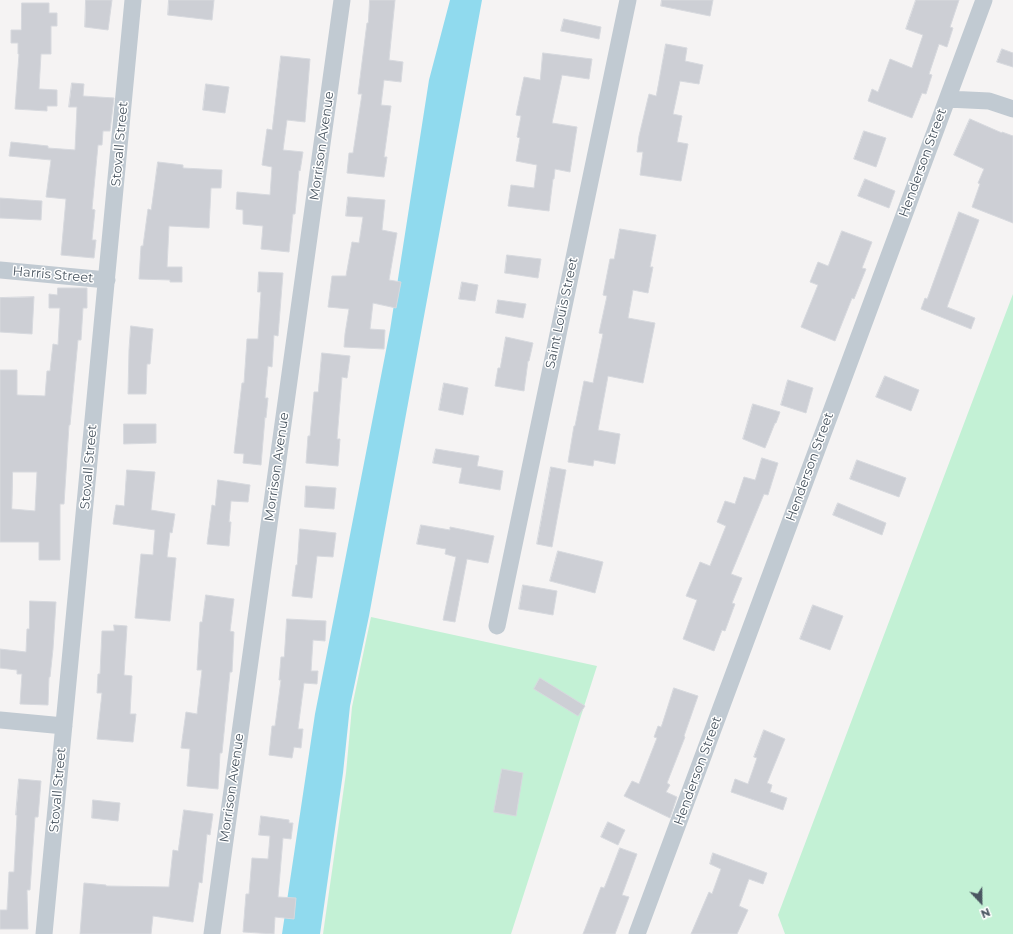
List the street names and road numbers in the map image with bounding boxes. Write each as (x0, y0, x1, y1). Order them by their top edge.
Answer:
street label: Morrison Avenue (307, 90, 337, 202)
street label: Stovall Street (109, 101, 131, 187)
street label: Henderson Street (896, 106, 950, 220)
street label: Saint Louis Street (543, 256, 581, 370)
street label: Harris Street (12, 264, 94, 286)
street label: Henderson Street (783, 410, 837, 524)
street label: Morrison Avenue (262, 411, 292, 523)
street label: Stovall Street (78, 424, 100, 510)
street label: Henderson Street (671, 714, 725, 828)
street label: Morrison Avenue (217, 732, 247, 844)
street label: Stovall Street (47, 747, 69, 833)

